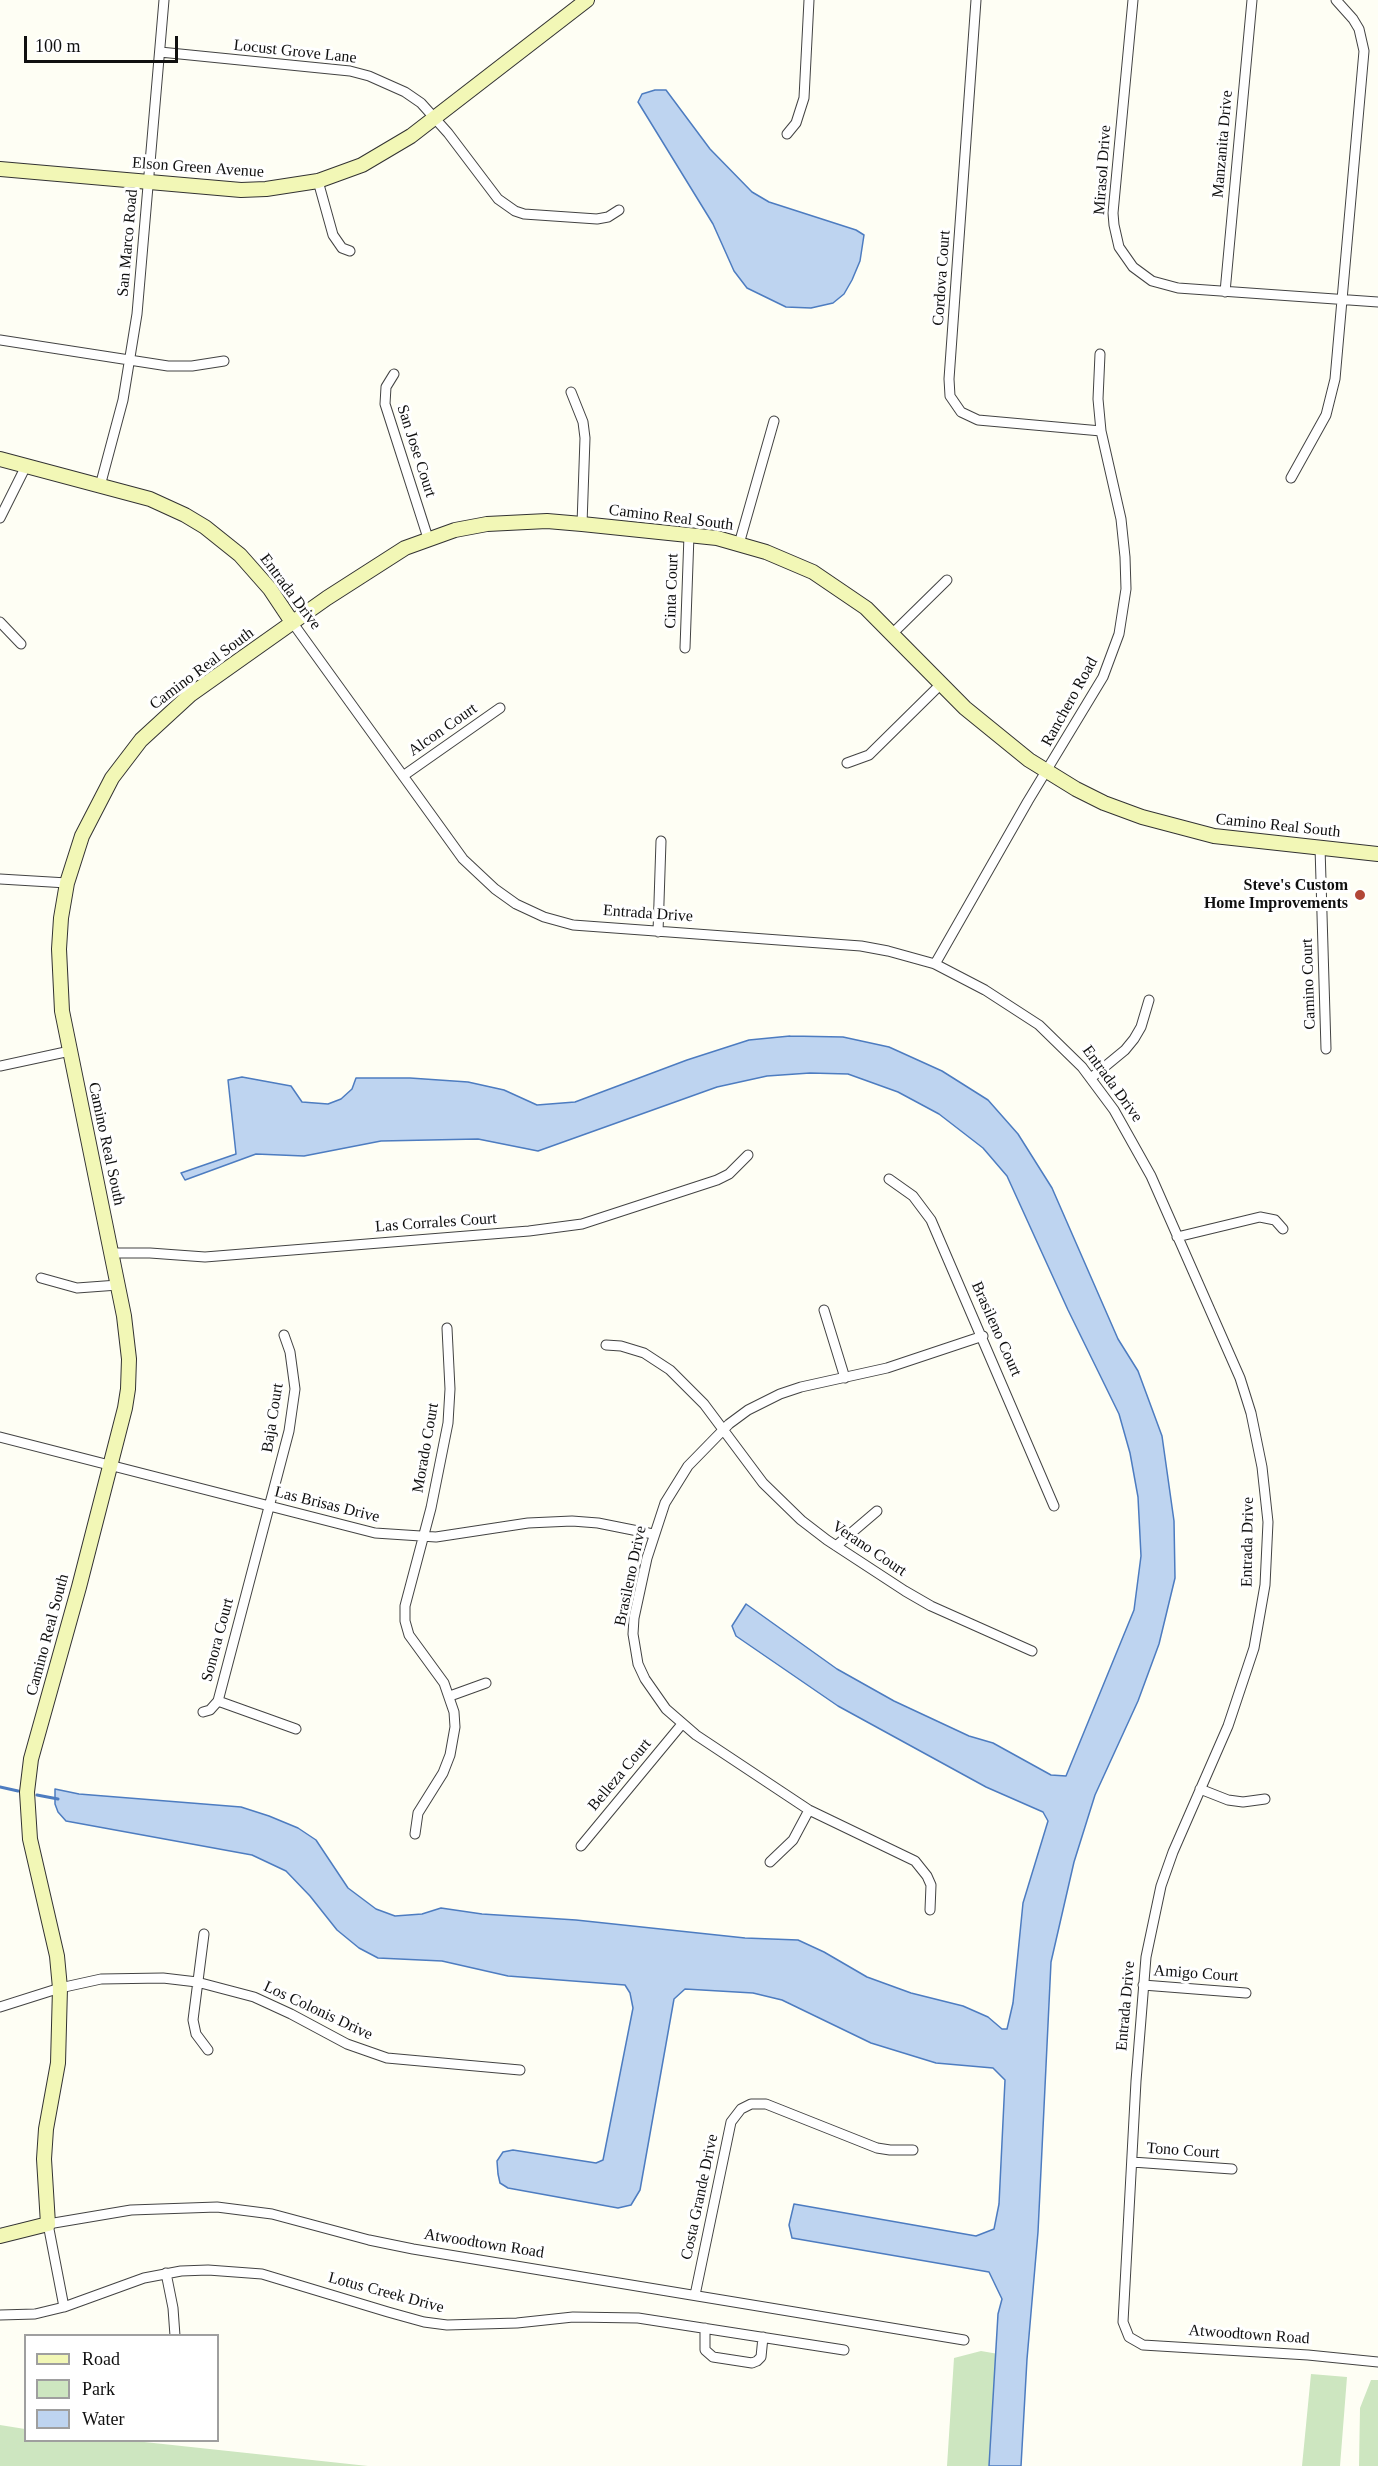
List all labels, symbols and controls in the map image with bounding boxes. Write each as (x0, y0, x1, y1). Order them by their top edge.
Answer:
scale bar (27, 24, 182, 62)
text: 100 m (35, 36, 81, 56)
street label: Locust Grove Lane (233, 36, 357, 68)
street label: Manzanita Drive (1209, 89, 1237, 199)
street label: Mirasol Drive (1090, 124, 1116, 216)
street label: Elson Green Avenue (131, 154, 265, 182)
street label: San Marco Road (114, 189, 142, 297)
street label: Cordova Court (929, 230, 955, 326)
street label: San Jose Court (392, 402, 440, 500)
street label: Camino Real South (608, 501, 734, 535)
street label: Entrada Drive (255, 550, 325, 634)
street label: Cinta Court (661, 553, 683, 629)
street label: Camino Real South (146, 624, 258, 714)
street label: Ranchero Road (1038, 654, 1102, 750)
street label: Alcon Court (405, 699, 481, 761)
street label: Camino Real South (1215, 810, 1341, 842)
place label: Steve's Custom Home Improvements (1204, 876, 1348, 914)
marker: Steve's Custom Home Improvements (1353, 888, 1367, 902)
street label: Entrada Drive (602, 901, 694, 927)
street label: Camino Court (1298, 938, 1320, 1030)
street label: Entrada Drive (1078, 1042, 1146, 1126)
street label: Camino Real South (84, 1081, 128, 1207)
street label: Las Corrales Court (375, 1209, 497, 1237)
street label: Brasileno Court (967, 1279, 1025, 1379)
street label: Baja Court (258, 1382, 288, 1454)
street label: Morado Court (409, 1401, 443, 1495)
street label: Las Brisas Drive (273, 1483, 381, 1527)
street label: Entrada Drive (1238, 1497, 1258, 1587)
street label: Verano Court (828, 1517, 910, 1581)
street label: Brasileno Drive (611, 1524, 651, 1628)
street label: Camino Real South (23, 1572, 73, 1698)
street label: Sonora Court (198, 1596, 238, 1684)
street label: Belleza Court (584, 1735, 656, 1815)
street label: Entrada Drive (1113, 1960, 1139, 2052)
street label: Amigo Court (1153, 1961, 1239, 1987)
street label: Los Colonis Drive (260, 1977, 376, 2045)
street label: Costa Grande Drive (677, 2132, 723, 2262)
street label: Tono Court (1146, 2139, 1220, 2163)
street label: Atwoodtown Road (423, 2225, 545, 2263)
street label: Lotus Creek Drive (326, 2268, 446, 2318)
street label: Atwoodtown Road (1188, 2321, 1310, 2349)
legend (24, 2334, 219, 2442)
text: Road (82, 2349, 120, 2369)
text: Park (82, 2379, 115, 2399)
text: Water (82, 2409, 125, 2429)

